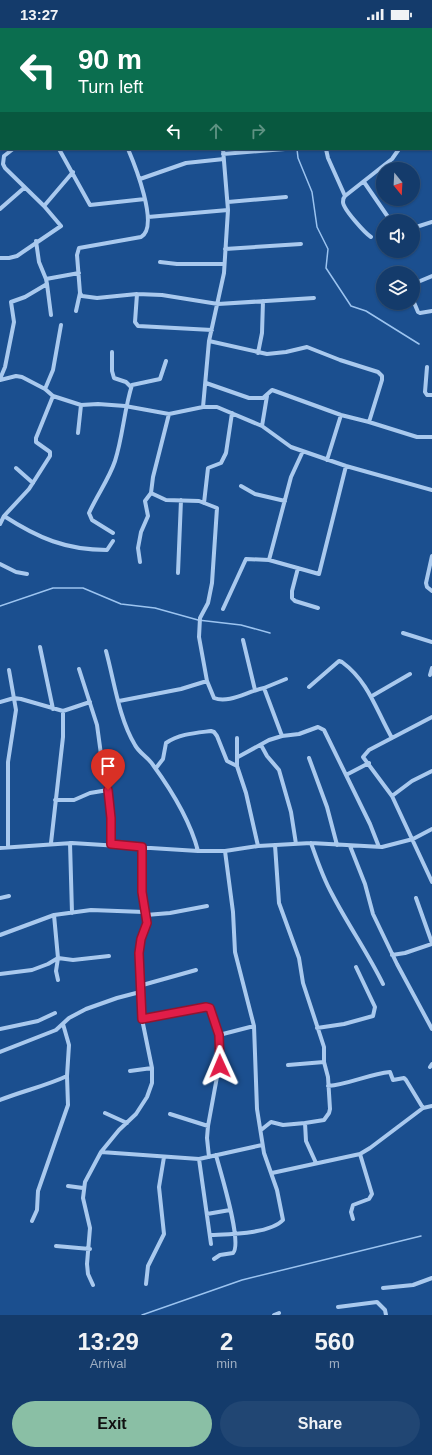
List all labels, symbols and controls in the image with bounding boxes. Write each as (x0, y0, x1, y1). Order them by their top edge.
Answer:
text: 13:27 (20, 6, 58, 23)
icon: left (12, 44, 64, 96)
text: 90 m (78, 44, 142, 75)
text: Turn left (78, 77, 143, 97)
icon: left (163, 120, 185, 142)
icon: ahead (205, 120, 227, 142)
icon: right (247, 120, 269, 142)
north arrow (376, 162, 420, 206)
map controls (376, 162, 420, 310)
button: sound (376, 214, 420, 258)
button: layers (376, 266, 420, 310)
pin (91, 749, 125, 790)
icon: arrive (97, 755, 119, 777)
position arrow (199, 1045, 241, 1087)
text: 13:29 (77, 1328, 139, 1355)
text: 2 (220, 1328, 233, 1355)
text: 560 (315, 1328, 355, 1355)
text: Arrival (90, 1356, 127, 1371)
text: min (216, 1356, 237, 1371)
text: m (329, 1356, 340, 1371)
button: Exit (12, 1401, 212, 1447)
button: Share (220, 1401, 420, 1447)

